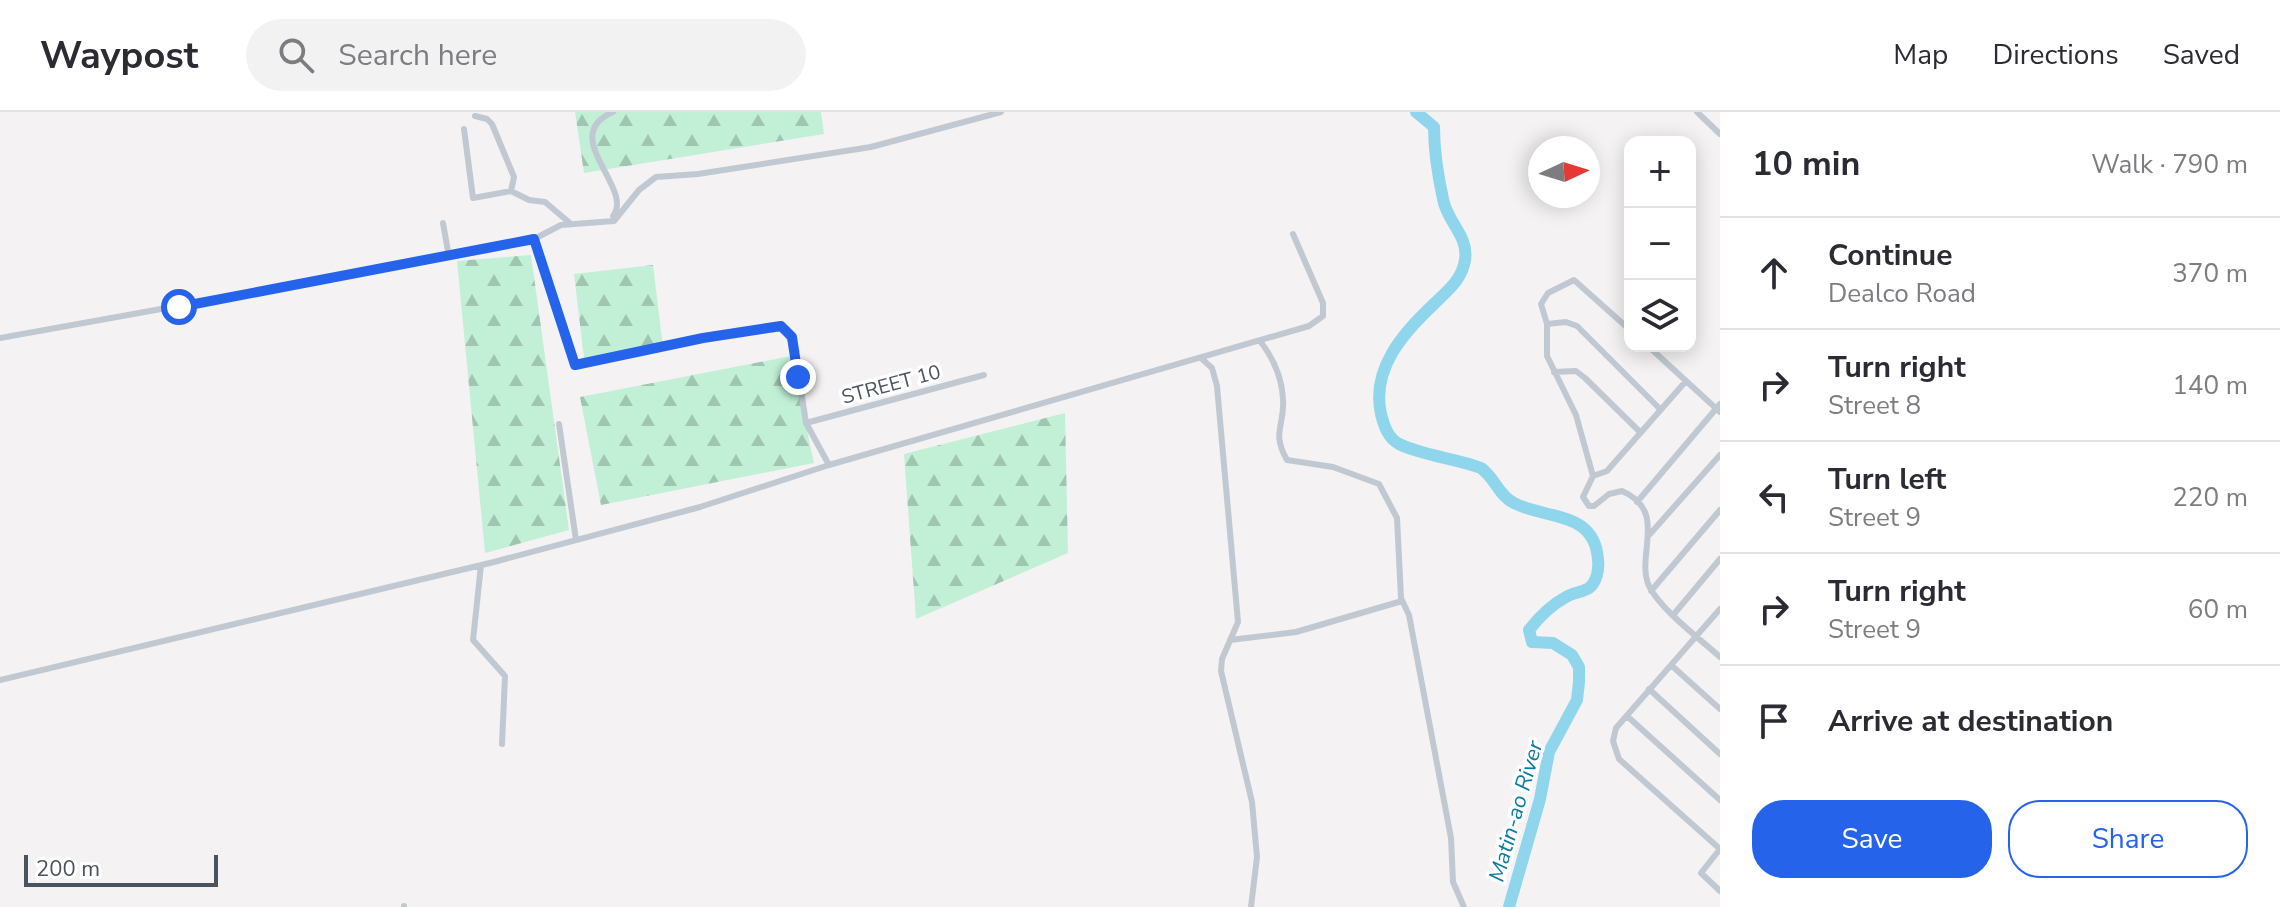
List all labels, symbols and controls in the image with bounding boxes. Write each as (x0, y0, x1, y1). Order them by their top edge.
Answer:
search box (246, 19, 806, 91)
text: Waypost (40, 30, 198, 81)
icon: search (274, 33, 318, 77)
text: Search here (338, 35, 497, 76)
text: Map (1893, 36, 1948, 74)
text: Directions (1992, 36, 2119, 74)
text: Saved (2163, 36, 2240, 74)
north arrow (1528, 136, 1600, 208)
map controls (1624, 136, 1696, 352)
button: + (1624, 136, 1696, 208)
text: 10 min (1752, 141, 1860, 187)
text: Walk · 790 m (2091, 147, 2248, 182)
button: − (1624, 208, 1696, 280)
text: Continue (1828, 235, 1953, 276)
icon: ahead (1752, 251, 1796, 295)
text: 370 m (2172, 256, 2248, 291)
text: Dealco Road (1828, 276, 1976, 311)
button: layers (1624, 280, 1696, 352)
route start (161, 289, 197, 325)
text: Turn right (1828, 347, 1966, 388)
street label: STREET 10 (839, 358, 944, 411)
route end (780, 359, 816, 395)
icon: right (1752, 363, 1796, 407)
text: 140 m (2172, 368, 2248, 403)
text: Street 8 (1828, 388, 1921, 423)
text: Turn left (1828, 459, 1946, 500)
icon: left (1752, 475, 1796, 519)
text: 220 m (2172, 480, 2248, 515)
text: Street 9 (1828, 500, 1921, 535)
text: Turn right (1828, 571, 1966, 612)
icon: right (1752, 587, 1796, 631)
text: 60 m (2188, 592, 2248, 627)
text: Street 9 (1828, 612, 1921, 647)
icon: arrive (1752, 699, 1796, 743)
text: Arrive at destination (1828, 701, 2113, 742)
water label: Matin-ao River (1482, 736, 1551, 885)
button: Save (1752, 800, 1992, 878)
button: Share (2008, 800, 2248, 878)
scale bar (24, 851, 218, 887)
text: 200 m (36, 854, 100, 884)

